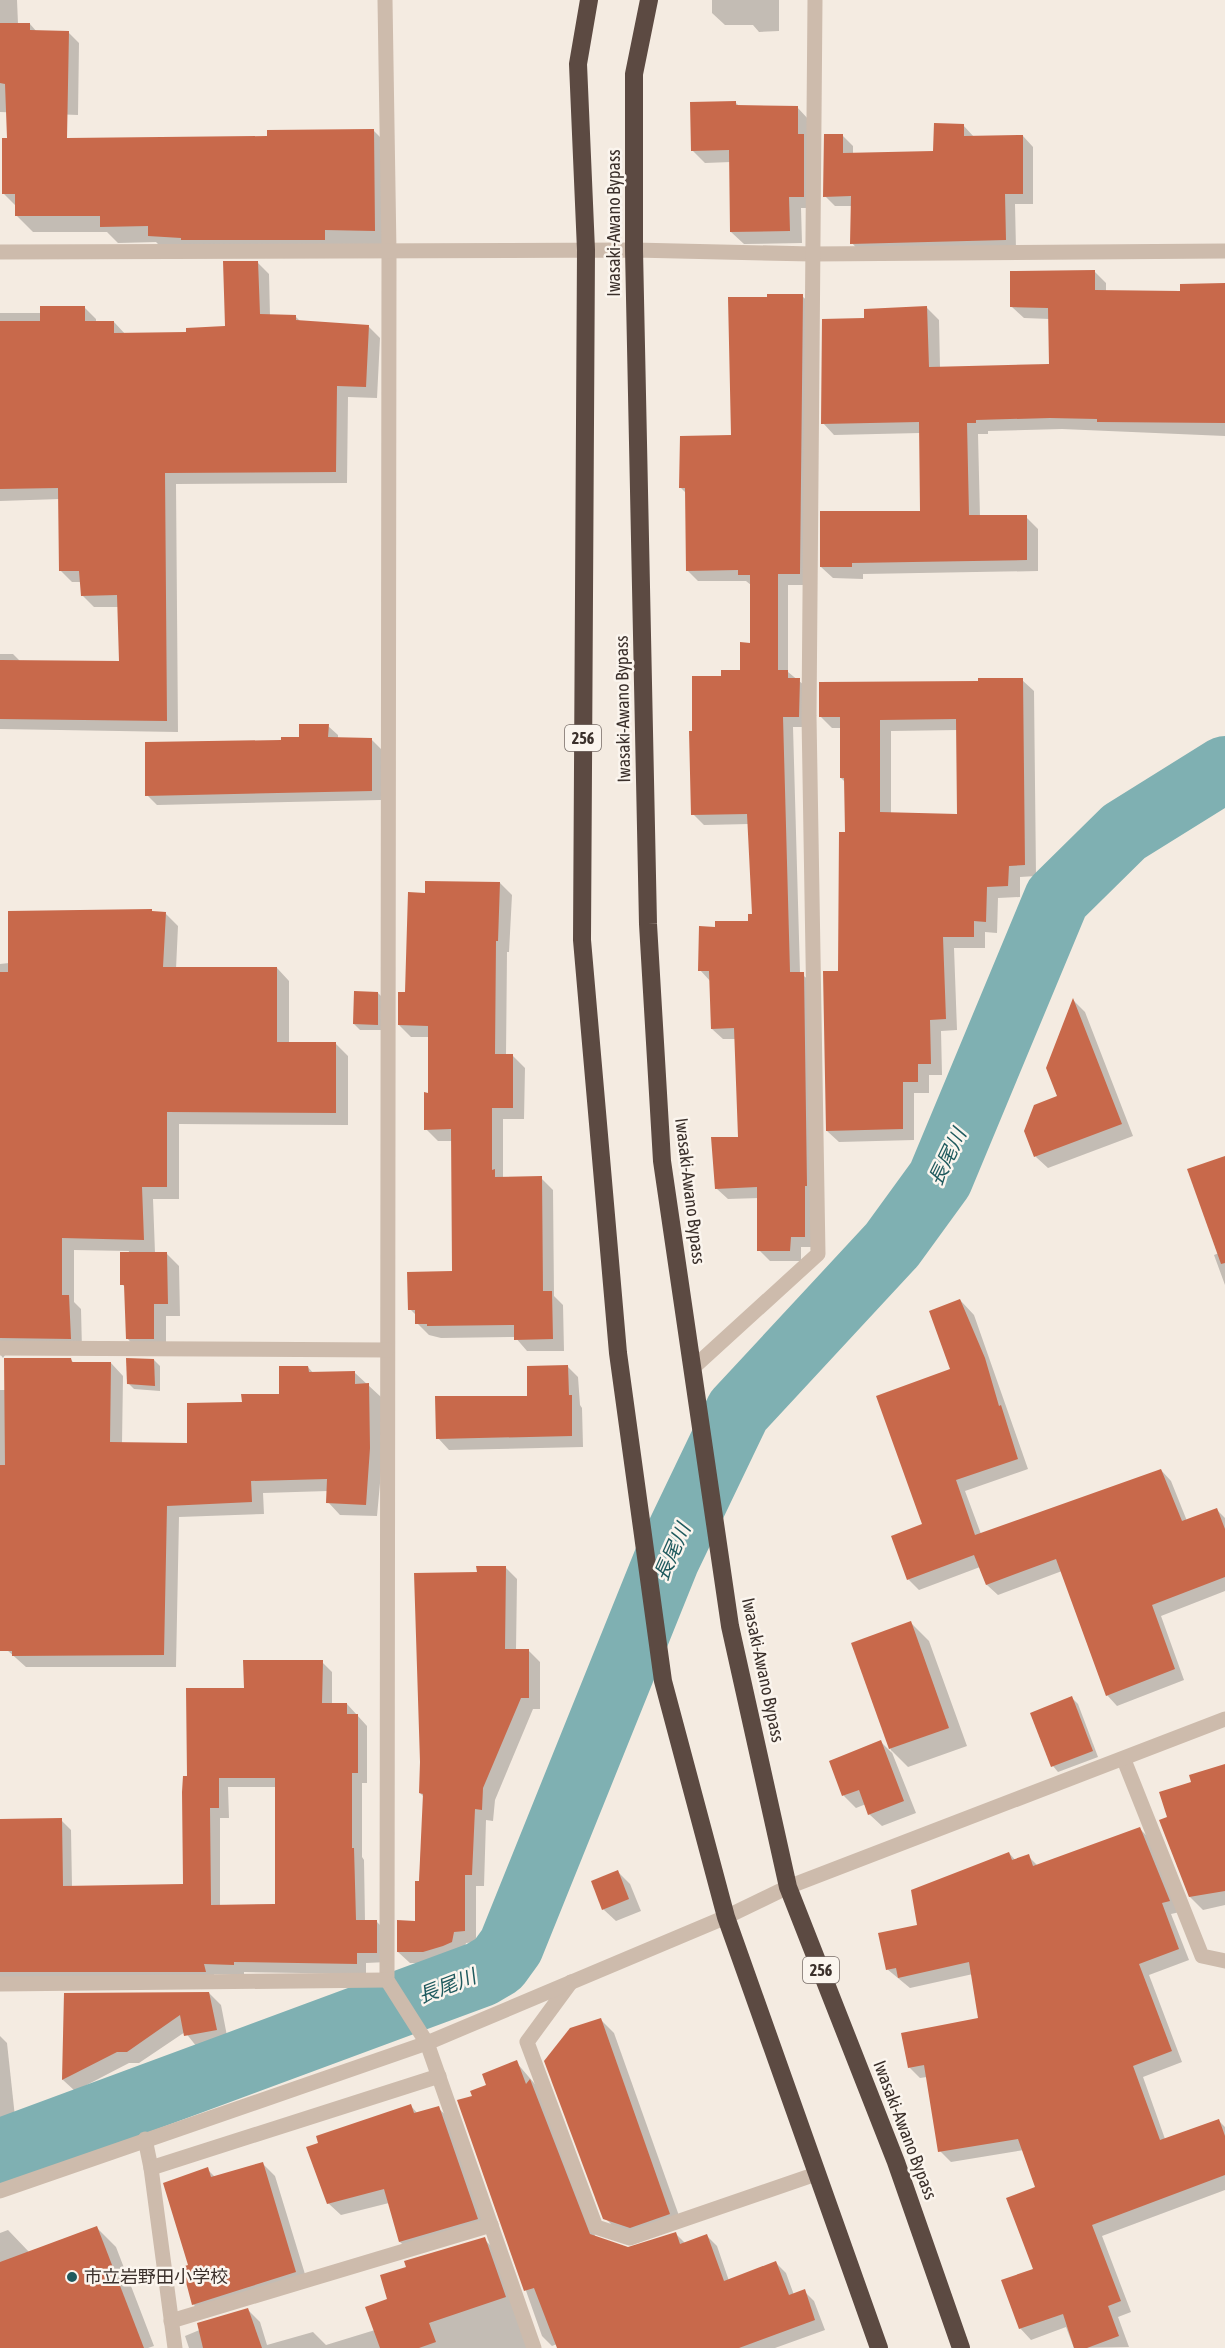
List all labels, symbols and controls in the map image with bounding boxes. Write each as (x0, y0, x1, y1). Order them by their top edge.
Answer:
street label: Iwasaki-Awano Bypass (603, 149, 624, 297)
street label: Iwasaki-Awano Bypass (611, 635, 634, 783)
road number: 256 (565, 725, 601, 751)
street label: Iwasaki-Awano Bypass (671, 1117, 710, 1265)
water label: 長尾川 (923, 1123, 971, 1189)
water label: 長尾川 (649, 1518, 695, 1584)
street label: Iwasaki-Awano Bypass (738, 1596, 789, 1744)
road number: 256 (803, 1957, 839, 1983)
water label: 長尾川 (415, 1963, 481, 2007)
street label: Iwasaki-Awano Bypass (869, 2057, 942, 2202)
place label: 市立岩野田小学校 (84, 2266, 228, 2287)
marker: 市立岩野田小学校 (65, 2270, 79, 2284)

